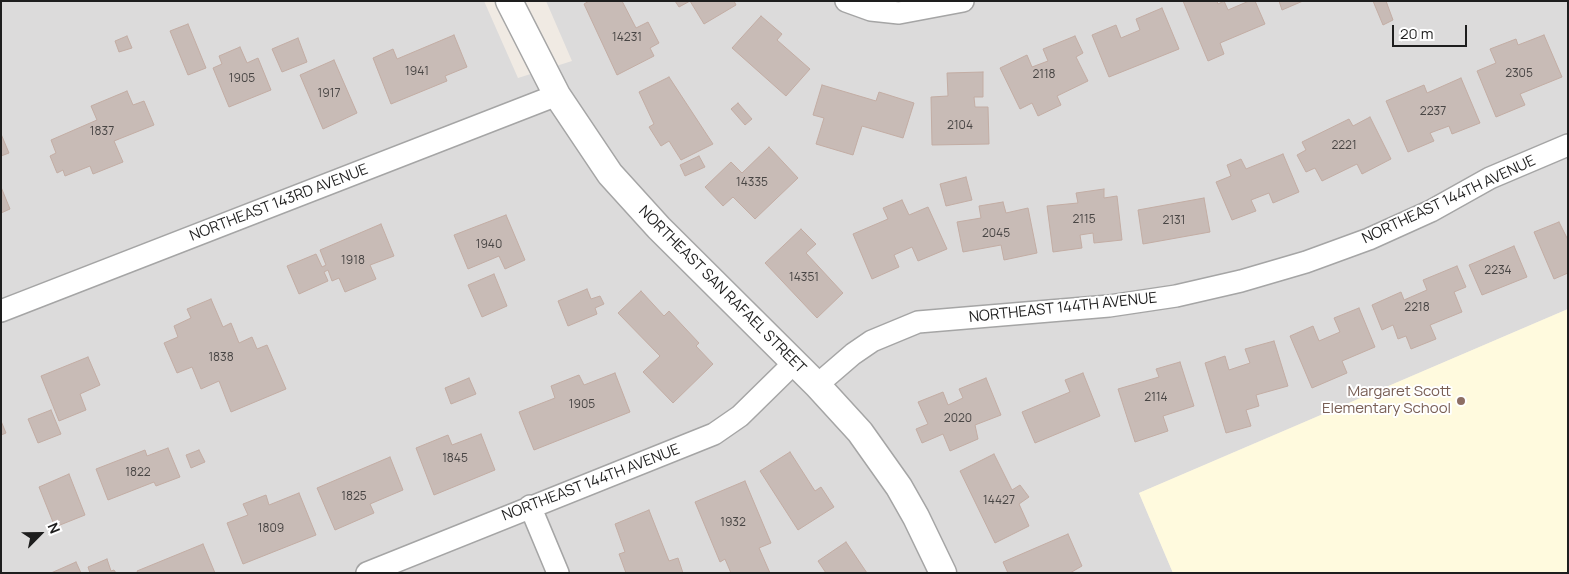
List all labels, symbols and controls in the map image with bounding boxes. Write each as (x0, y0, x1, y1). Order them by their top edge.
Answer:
scale bar (1394, 15, 1469, 47)
text: 20 m (1400, 23, 1433, 44)
house number: 14231 (612, 31, 642, 45)
house number: 1941 (405, 65, 429, 79)
house number: 2305 (1505, 67, 1533, 81)
house number: 2118 (1032, 68, 1056, 82)
house number: 1905 (229, 72, 255, 86)
house number: 1917 (318, 87, 340, 101)
house number: 2237 (1420, 105, 1446, 119)
house number: 2104 (947, 119, 973, 133)
house number: 1837 (90, 125, 114, 139)
house number: 2221 (1331, 139, 1357, 153)
street label: NORTHEAST 144TH AVENUE (1359, 152, 1539, 248)
street label: NORTHEAST 143RD AVENUE (187, 161, 371, 245)
house number: 14335 (736, 176, 768, 190)
street label: NORTHEAST SAN RAFAEL STREET (634, 202, 810, 378)
house number: 2115 (1072, 213, 1096, 227)
house number: 2131 (1163, 214, 1185, 228)
house number: 2045 (982, 227, 1010, 241)
house number: 1940 (476, 238, 502, 252)
house number: 1918 (341, 254, 365, 268)
house number: 2234 (1484, 264, 1512, 278)
house number: 14351 (789, 271, 819, 285)
street label: NORTHEAST 144TH AVENUE (968, 289, 1158, 327)
house number: 2218 (1404, 301, 1430, 315)
house number: 1838 (208, 351, 234, 365)
place label: Margaret Scott Elementary School (1322, 383, 1451, 418)
house number: 2114 (1144, 391, 1168, 405)
marker: Margaret Scott Elementary School (1455, 395, 1467, 407)
house number: 1905 (569, 398, 595, 412)
house number: 2020 (944, 412, 972, 426)
street label: NORTHEAST 144TH AVENUE (499, 441, 683, 525)
house number: 1845 (442, 452, 468, 466)
house number: 1822 (125, 466, 151, 480)
house number: 1825 (341, 490, 367, 504)
house number: 14427 (983, 494, 1015, 508)
north arrow (15, 509, 65, 559)
house number: 1932 (720, 516, 746, 530)
text: N (44, 520, 65, 536)
house number: 1809 (258, 522, 284, 536)

